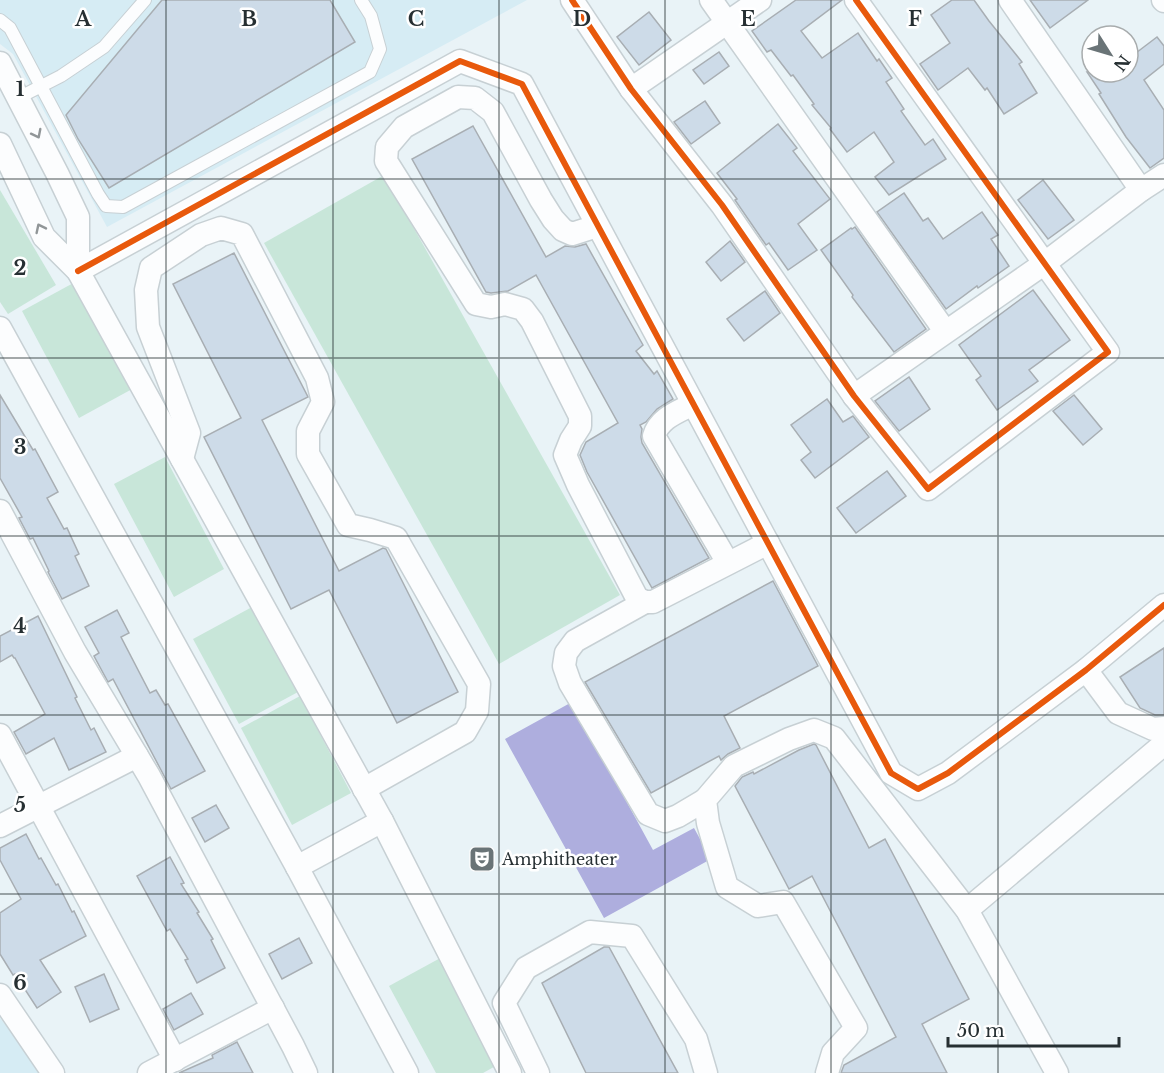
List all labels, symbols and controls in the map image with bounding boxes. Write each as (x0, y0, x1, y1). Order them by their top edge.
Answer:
text: A (74, 7, 92, 31)
text: B (241, 7, 257, 31)
text: C (408, 7, 424, 31)
text: D (573, 7, 591, 31)
text: E (740, 7, 756, 31)
text: F (908, 7, 922, 31)
north arrow (1080, 24, 1140, 84)
text: N (1109, 51, 1134, 75)
text: 1 (16, 77, 25, 101)
one-way arrow (29, 128, 41, 139)
one-way arrow (35, 223, 47, 234)
text: 2 (13, 256, 27, 280)
text: 3 (14, 435, 26, 459)
text: 4 (13, 614, 27, 638)
text: 5 (14, 793, 26, 817)
theatre icon: Amphitheater (467, 844, 497, 874)
place label: Amphitheater (501, 849, 617, 869)
text: 6 (13, 971, 27, 995)
scale bar (948, 1010, 1119, 1048)
text: 50 m (957, 1020, 1005, 1042)

